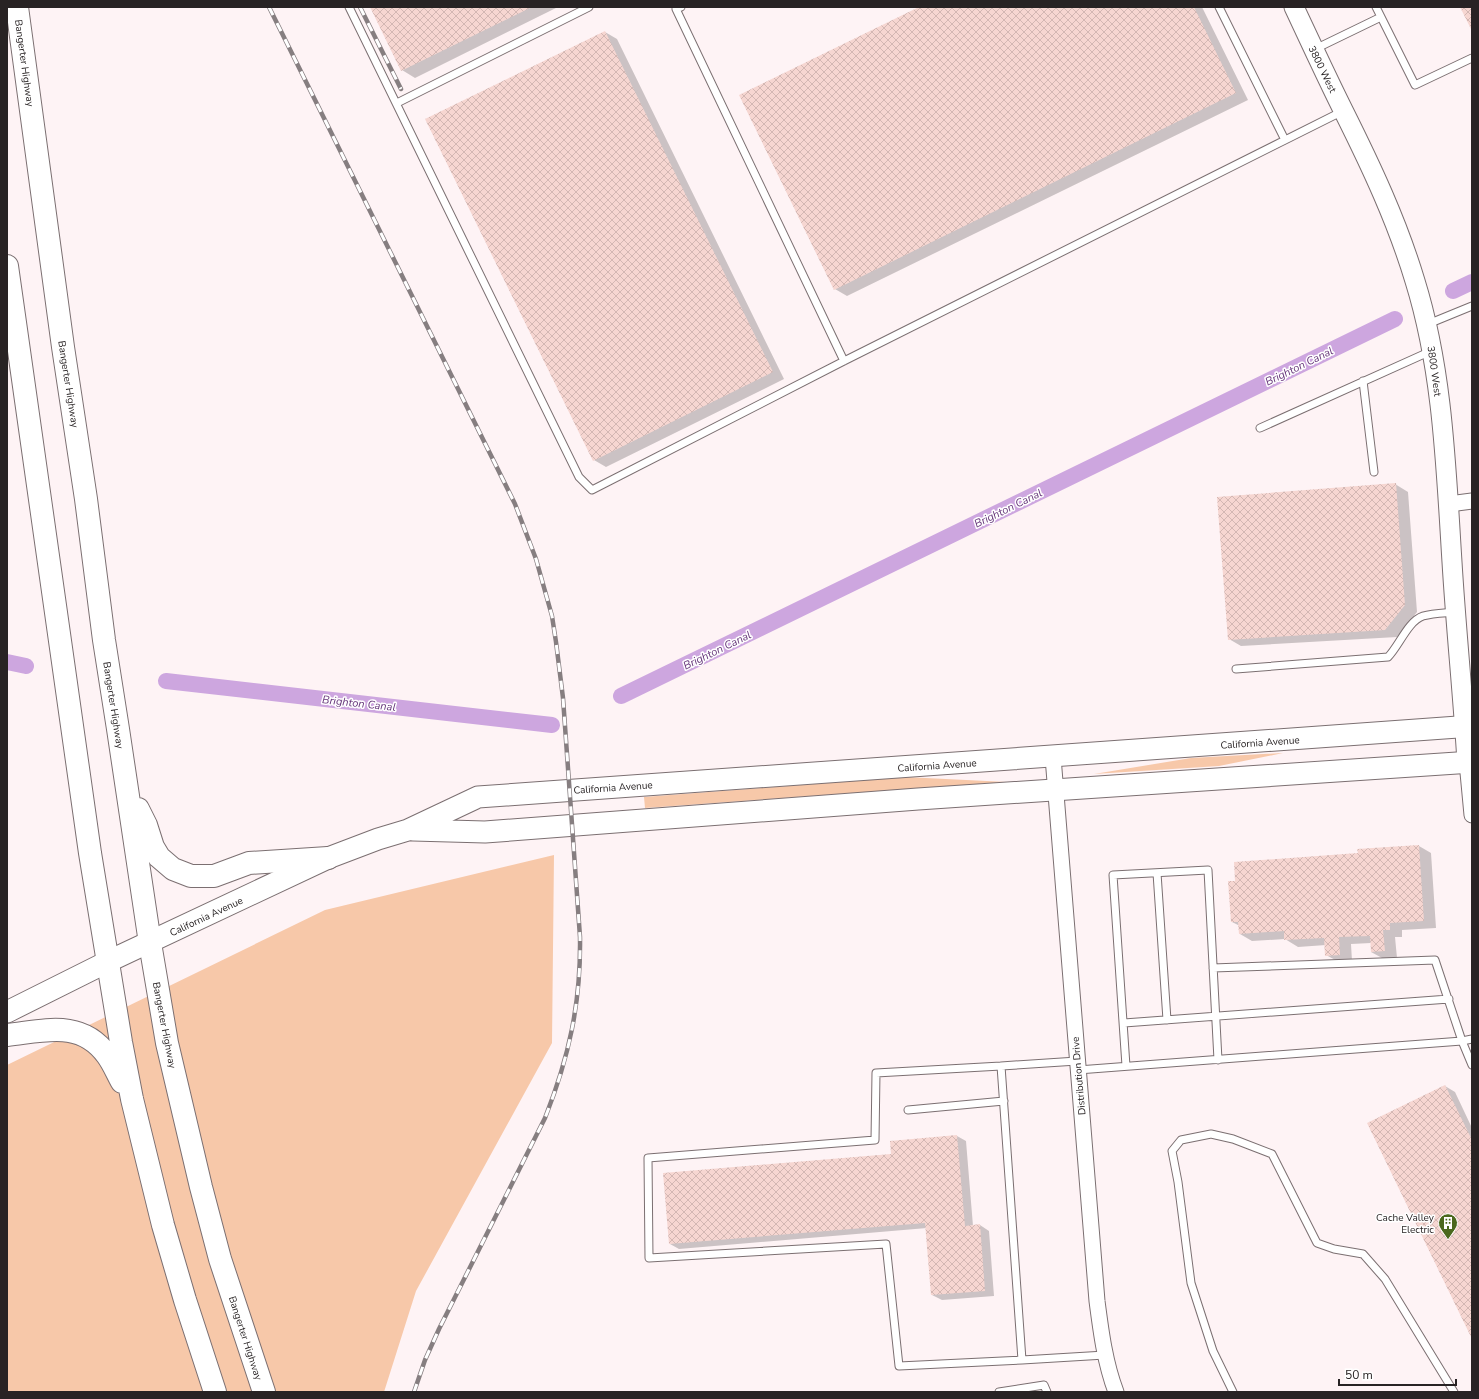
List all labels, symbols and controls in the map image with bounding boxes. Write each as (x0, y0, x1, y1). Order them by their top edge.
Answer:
street label: Bangerter Highway (11, 19, 37, 108)
street label: 3800 West (1305, 44, 1340, 96)
street label: Bangerter Highway (54, 340, 82, 429)
water label: Brighton Canal (1263, 343, 1336, 389)
street label: 3800 West (1424, 345, 1445, 398)
water label: Brighton Canal (972, 485, 1045, 531)
water label: Brighton Canal (681, 627, 754, 673)
street label: Bangerter Highway (99, 661, 127, 750)
water label: Brighton Canal (321, 692, 397, 715)
street label: California Avenue (1220, 733, 1300, 753)
street label: California Avenue (897, 756, 977, 776)
street label: California Avenue (573, 778, 653, 798)
street label: California Avenue (167, 894, 245, 940)
street label: Bangerter Highway (149, 981, 179, 1070)
street label: Distribution Drive (1069, 1036, 1089, 1116)
place label: Cache Valley Electric (1376, 1211, 1435, 1237)
building icon: Cache Valley Electric (1437, 1212, 1459, 1240)
street label: Bangerter Highway (225, 1294, 266, 1383)
scale bar (1339, 1361, 1456, 1387)
text: 50 m (1345, 1367, 1373, 1383)

